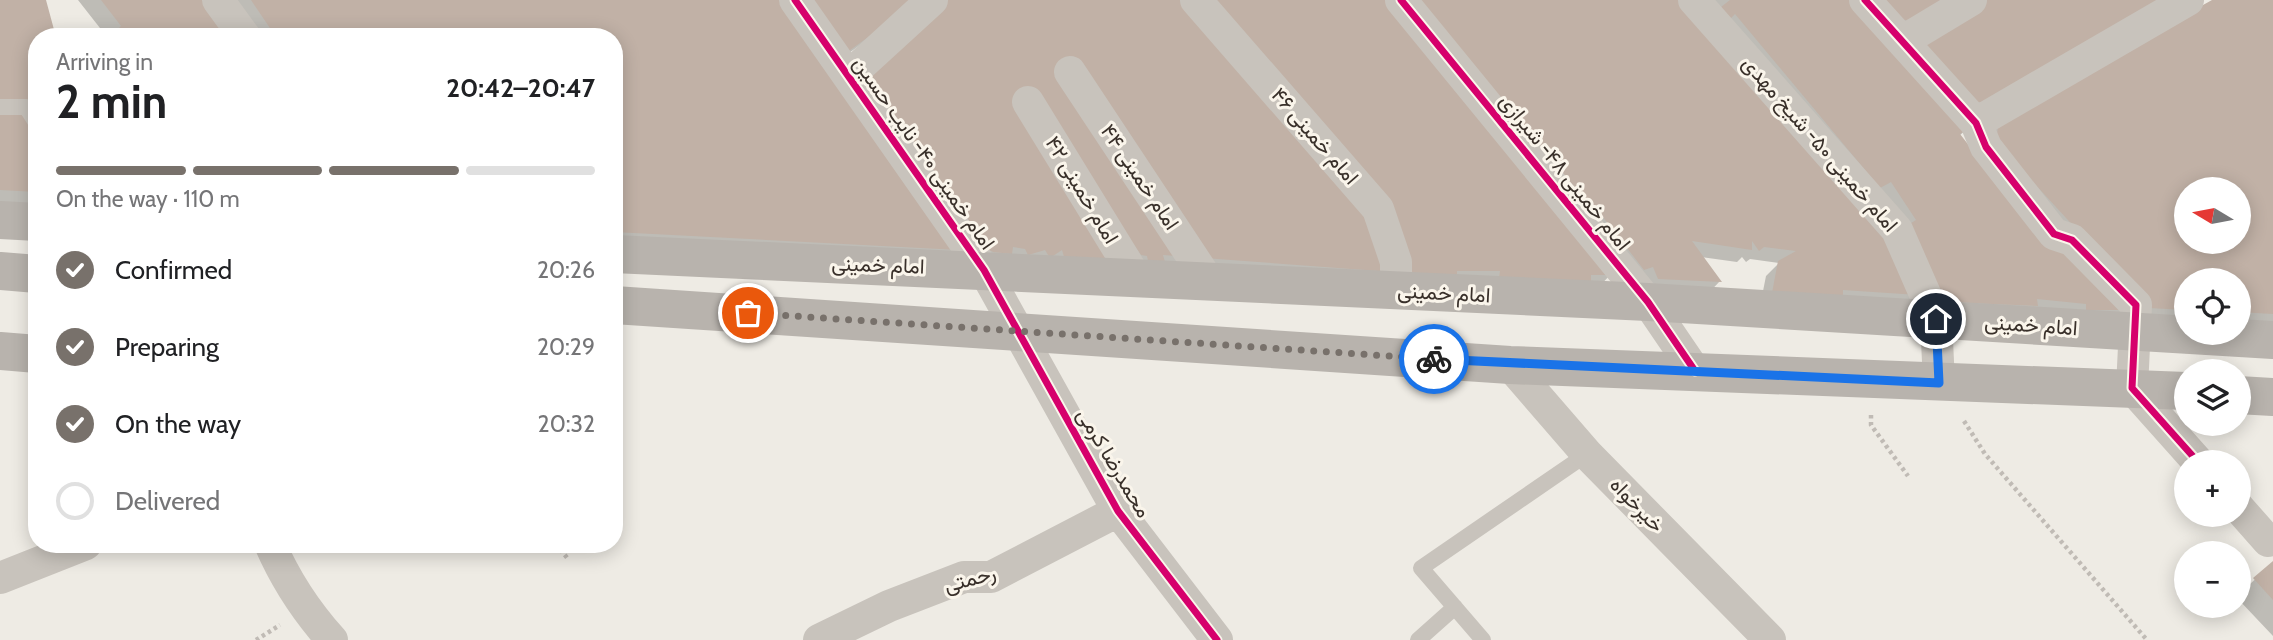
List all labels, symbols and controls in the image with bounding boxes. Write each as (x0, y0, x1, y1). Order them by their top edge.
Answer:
text: Arriving in (56, 48, 153, 76)
street label: امام خمینی ۴۰- نایب حسین (847, 51, 1001, 255)
street label: امام خمینی ۵۰- شیخ مهدی (1736, 51, 1904, 238)
text: 20:42–20:47 (446, 72, 595, 104)
text: 2 min (56, 74, 167, 130)
street label: امام خمینی ۴۶ (1265, 82, 1364, 191)
street label: امام خمینی ۴۸- شیرازی (1493, 88, 1636, 256)
street label: امام خمینی ۴۴ (1094, 119, 1185, 235)
street label: امام خمینی ۴۲ (1039, 131, 1124, 249)
north arrow (2174, 177, 2250, 254)
map controls (2174, 177, 2251, 618)
text: On the way · 110 m (56, 185, 240, 213)
street label: امام خمینی (831, 250, 925, 281)
icon: check (56, 251, 94, 289)
text: Confirmed (115, 254, 232, 286)
text: 20:26 (537, 256, 595, 284)
button: locate (2174, 268, 2251, 345)
street label: امام خمینی (1397, 278, 1491, 309)
pin (718, 283, 778, 343)
pin (1906, 289, 1966, 349)
icon: bag (729, 294, 767, 332)
icon: home (1917, 300, 1955, 338)
street label: امام خمینی (1984, 309, 2078, 342)
courier (1399, 324, 1469, 394)
icon: check (56, 328, 94, 366)
text: Preparing (115, 331, 219, 363)
text: 20:29 (537, 333, 595, 361)
icon: bike (1415, 340, 1453, 378)
button: layers (2174, 359, 2251, 436)
street label: محمدرضا کرمی (1071, 404, 1157, 522)
icon: check (56, 405, 94, 443)
text: On the way (115, 408, 241, 440)
text: 20:32 (538, 410, 595, 438)
button: + (2174, 450, 2251, 527)
street label: خیرخواه (1604, 472, 1670, 538)
text: Delivered (115, 485, 220, 517)
button: − (2174, 541, 2251, 618)
street label: رحمتی (941, 560, 999, 598)

